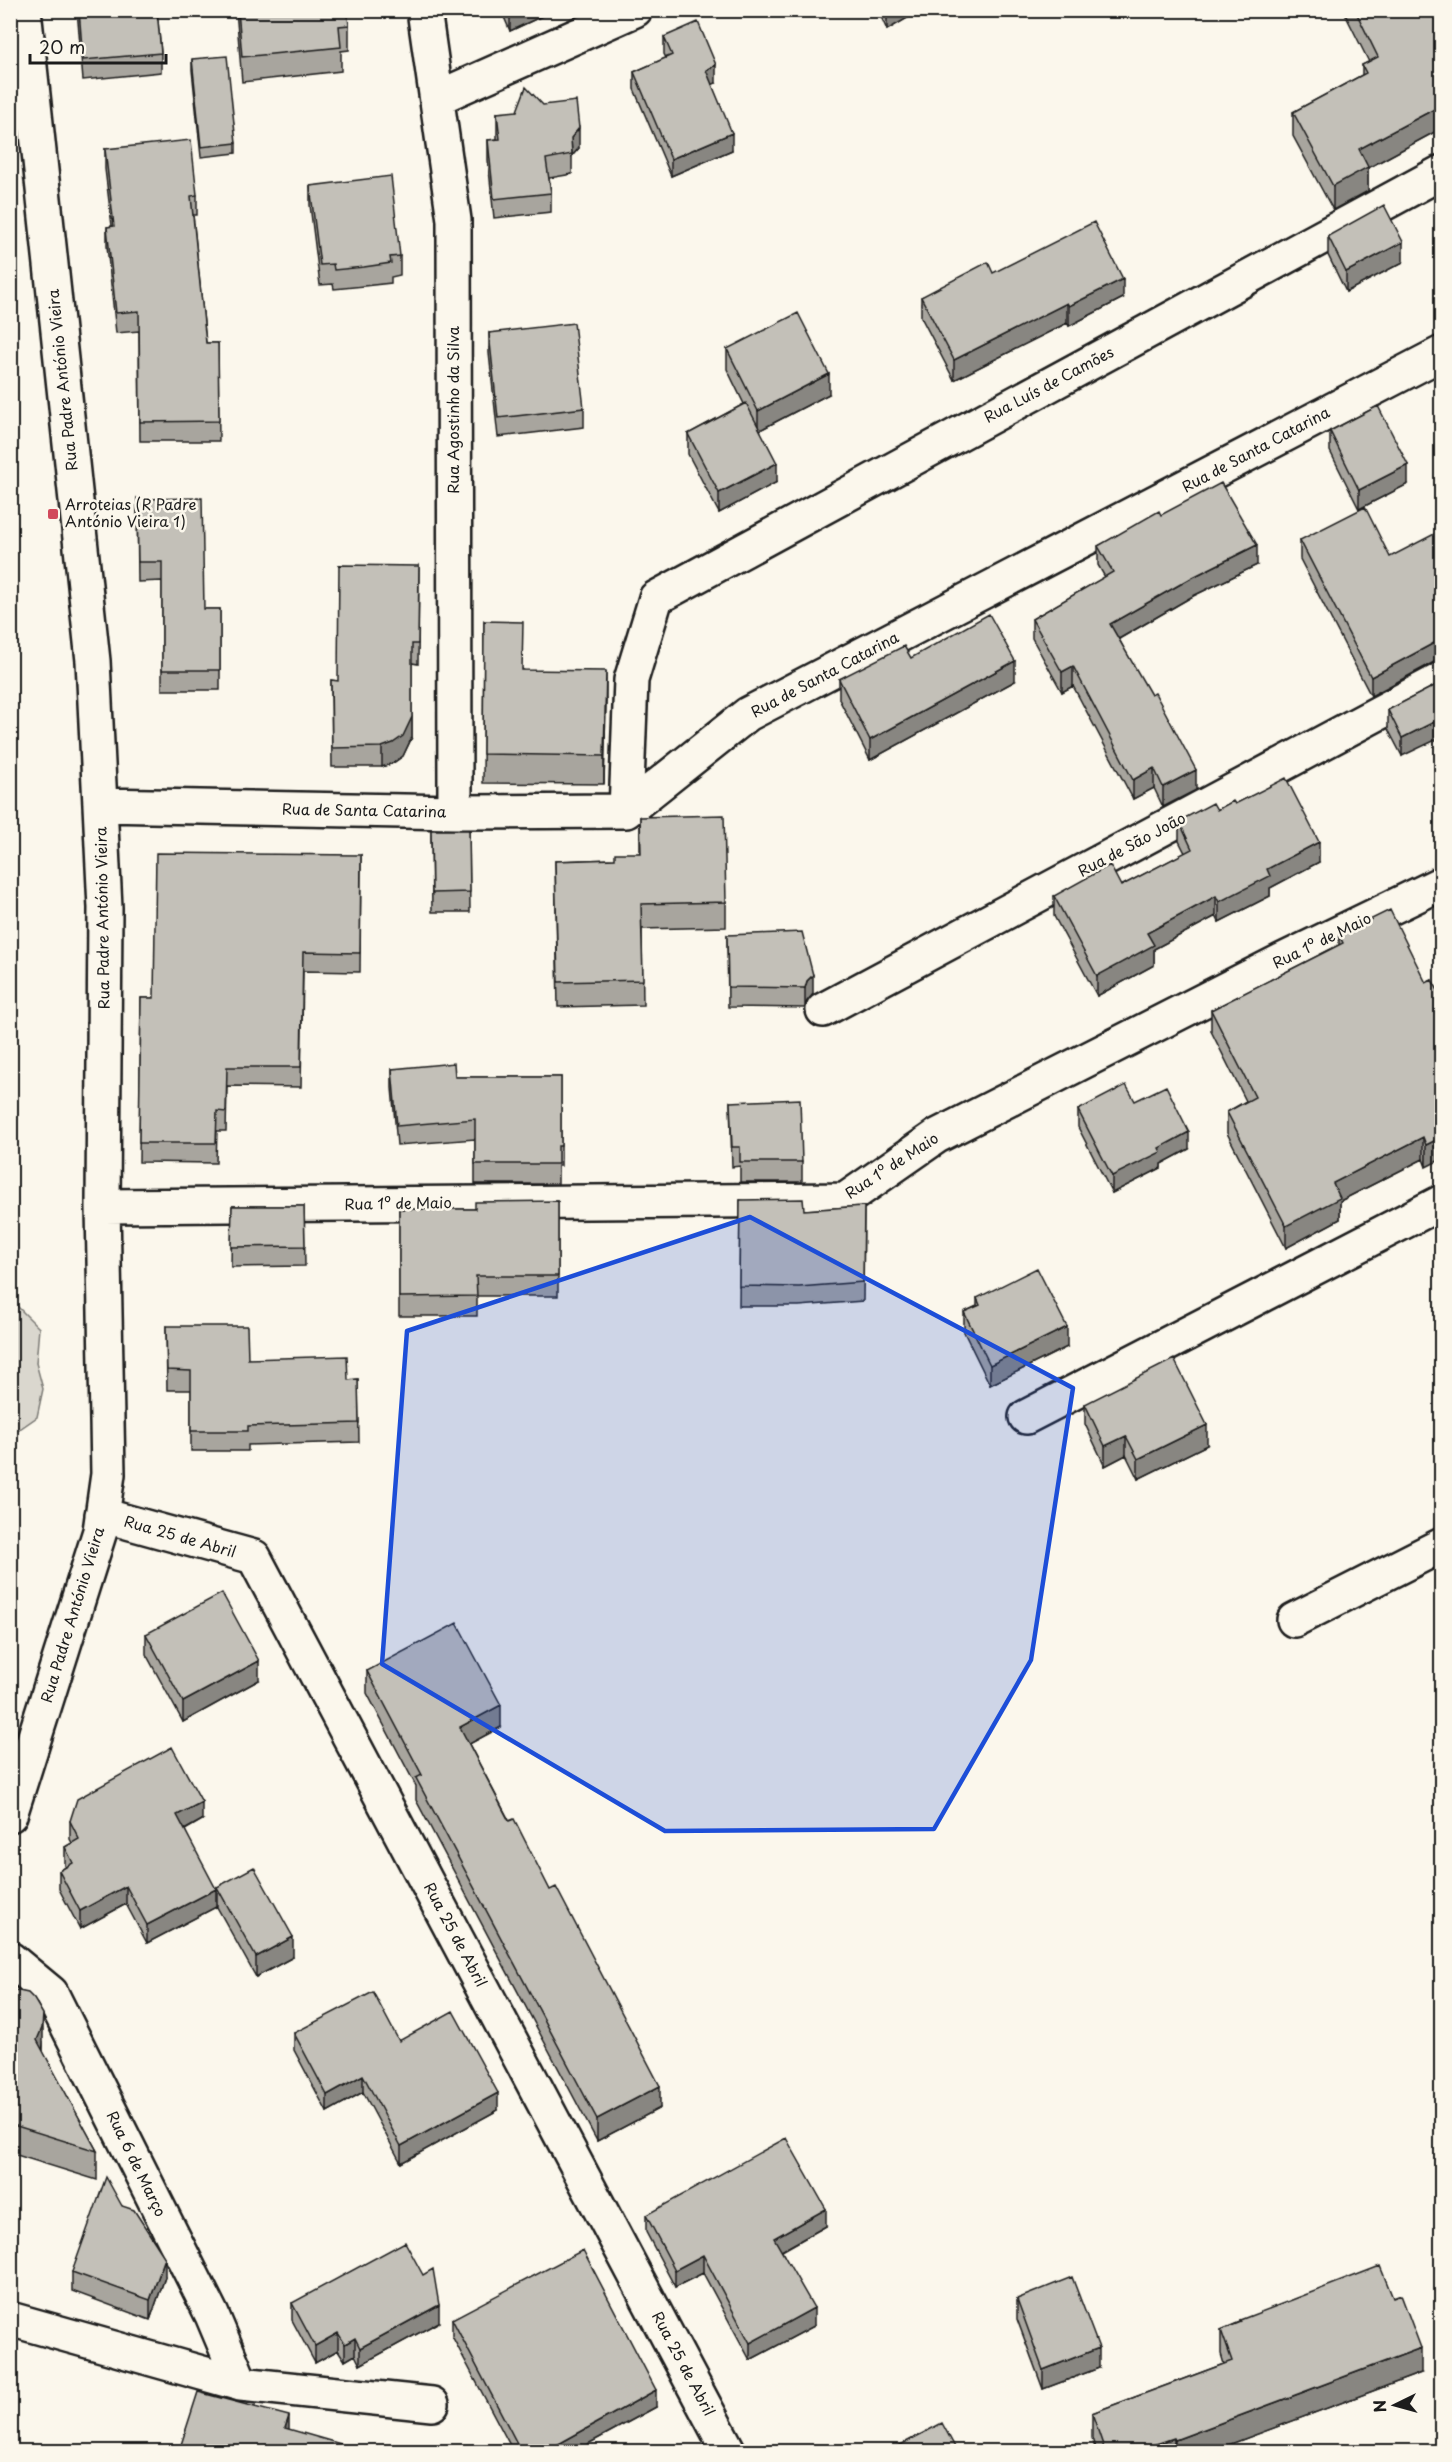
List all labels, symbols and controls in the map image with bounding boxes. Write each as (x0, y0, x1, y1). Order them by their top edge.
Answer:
scale bar (30, 27, 166, 65)
text: 20 m (39, 33, 85, 60)
street label: Rua Padre António Vieira (40, 288, 82, 472)
street label: Rua Agostinho da Silva (441, 325, 464, 494)
street label: Rua Luís de Camões (979, 340, 1118, 428)
street label: Rua de Santa Catarina (1177, 400, 1334, 497)
place label: Arroteias (R Padre António Vieira 1) (65, 492, 197, 532)
marker: Arroteias (R Padre António Vieira 1) (46, 507, 60, 521)
street label: Rua de Santa Catarina (746, 625, 903, 722)
street label: Rua de Santa Catarina (282, 797, 447, 822)
street label: Rua de São João (1073, 806, 1189, 882)
street label: Rua Padre António Vieira (88, 826, 115, 1010)
street label: Rua 1º de Maio (1268, 906, 1375, 974)
street label: Rua 1º de Maio (840, 1126, 942, 1204)
street label: Rua 1º de Maio (344, 1190, 452, 1215)
street label: Rua 25 de Abril (122, 1509, 239, 1563)
street label: Rua Padre António Vieira (34, 1523, 109, 1705)
street label: Rua 25 de Abril (419, 1878, 494, 1991)
street label: Rua 6 de Março (102, 2107, 173, 2220)
street label: Rua 25 de Abril (647, 2307, 722, 2420)
north arrow (1365, 2375, 1425, 2435)
text: N (1367, 2399, 1392, 2414)

